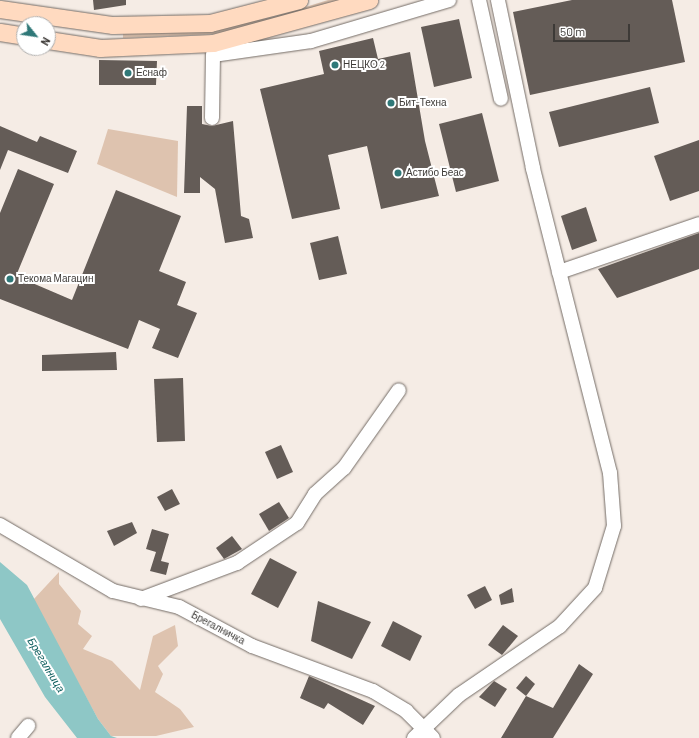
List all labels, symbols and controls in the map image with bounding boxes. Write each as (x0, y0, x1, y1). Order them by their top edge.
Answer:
north arrow (16, 16, 56, 56)
scale bar (555, 16, 632, 42)
text: 50 m (560, 24, 585, 38)
text: N (39, 35, 53, 48)
place label: НЕЦКО 2 (343, 59, 385, 71)
marker: НЕЦКО 2 (330, 60, 340, 70)
place label: Еснаф (136, 67, 167, 79)
marker: Еснаф (123, 68, 133, 78)
place label: Бит-Техна (399, 97, 447, 109)
marker: Бит-Техна (386, 98, 396, 108)
place label: Астибо Беас (406, 167, 464, 179)
marker: Астибо Беас (393, 168, 403, 178)
place label: Текома Магацин (18, 273, 93, 285)
marker: Текома Магацин (5, 274, 15, 284)
street label: Брегалничка (189, 609, 247, 647)
water label: Брегалница (24, 635, 68, 695)

